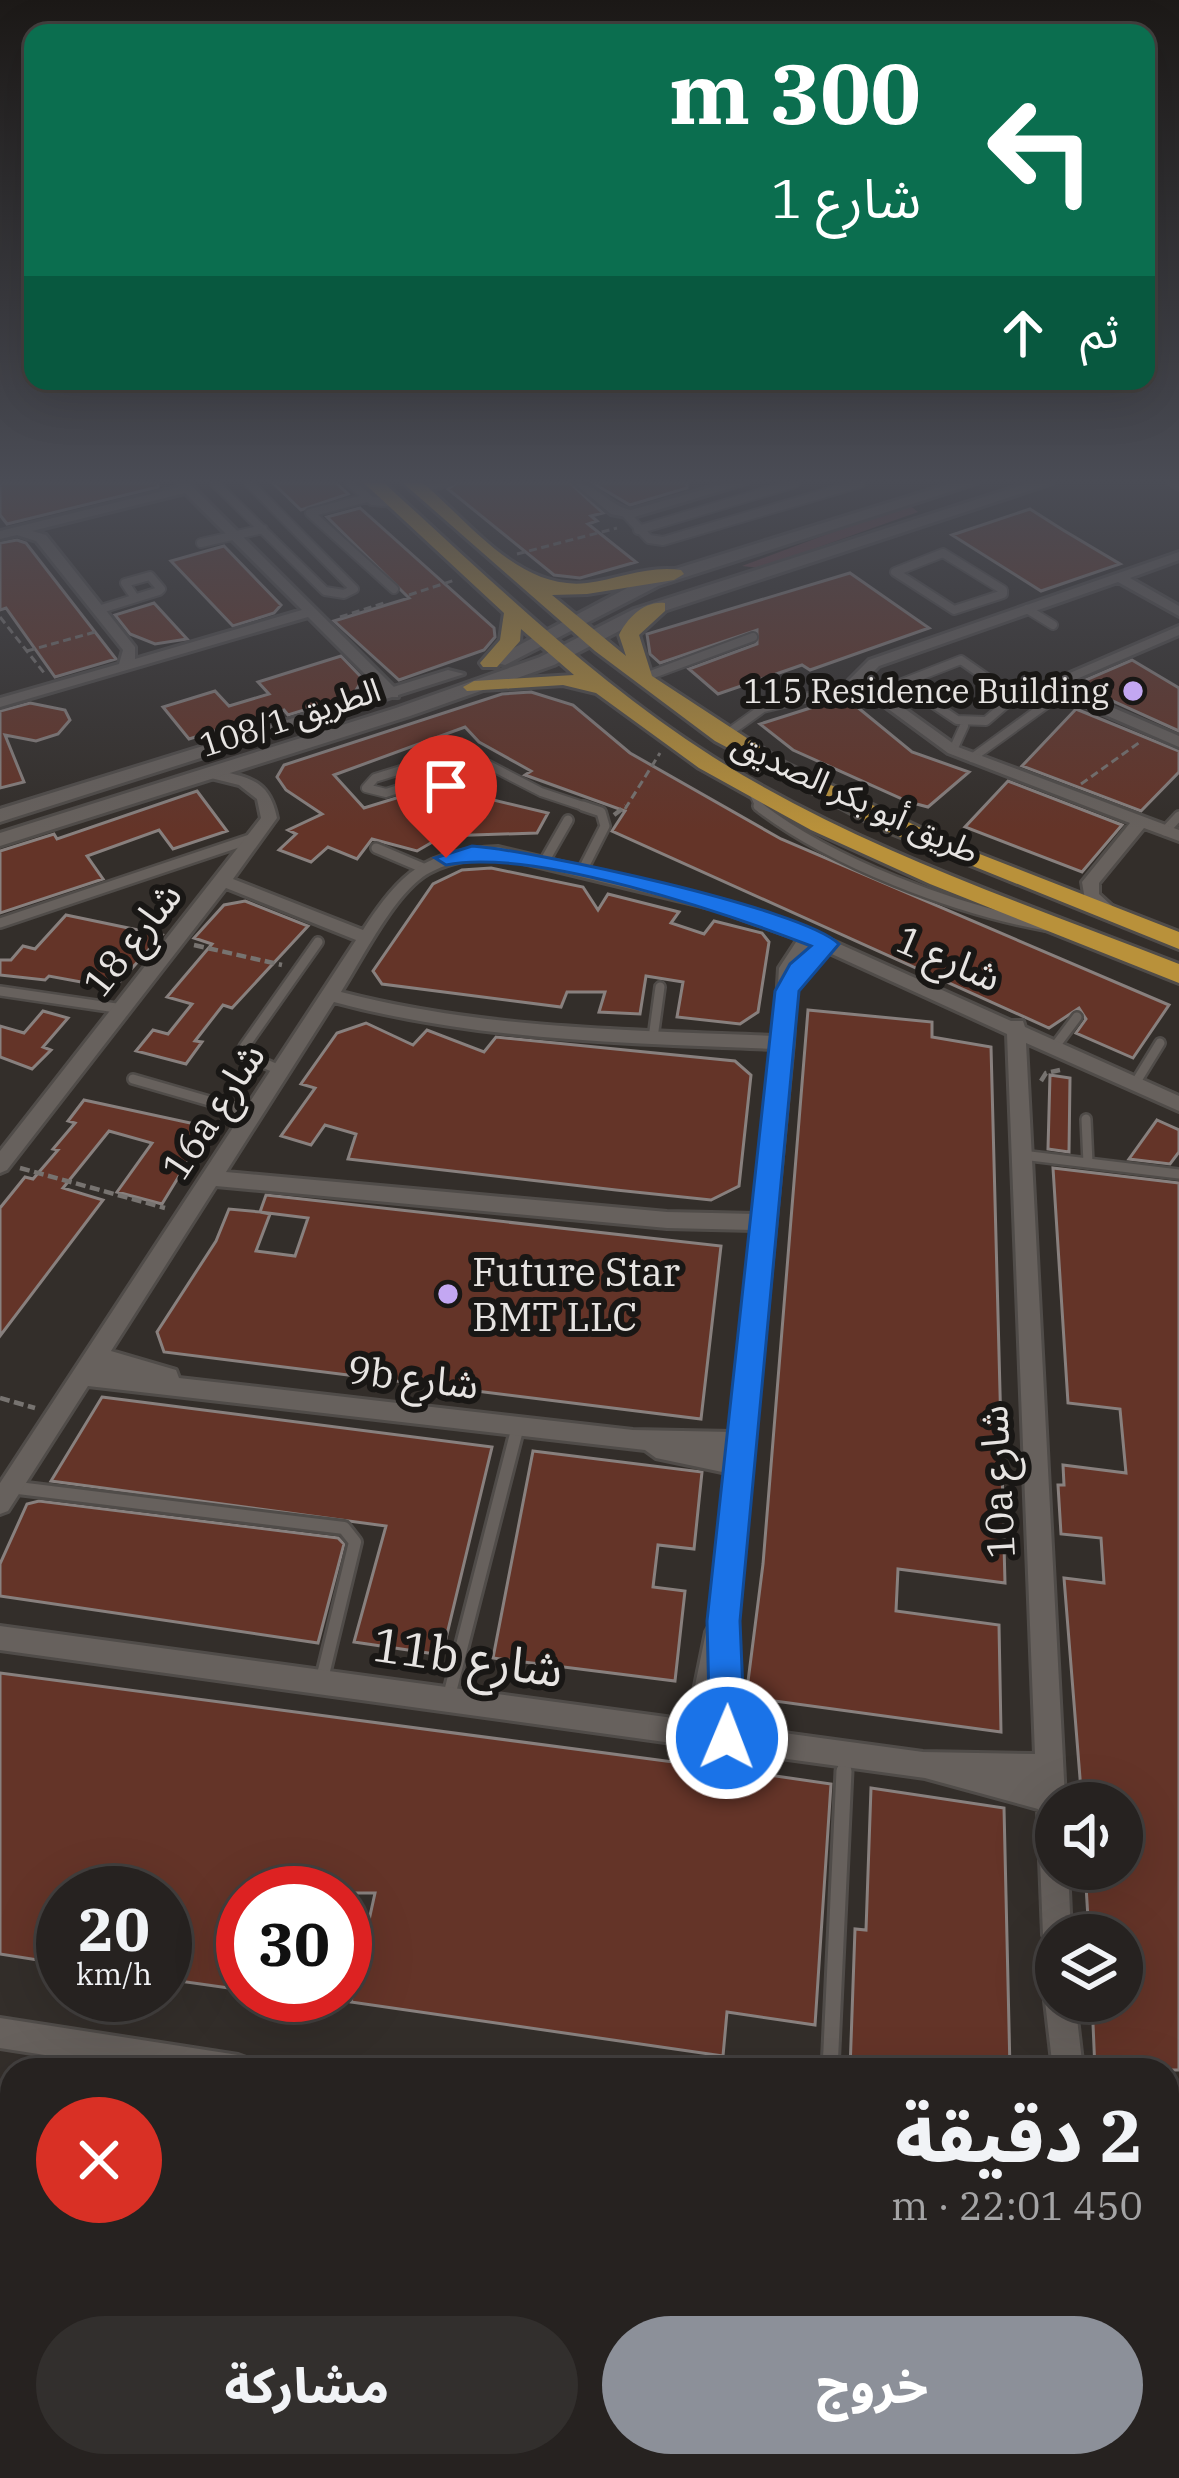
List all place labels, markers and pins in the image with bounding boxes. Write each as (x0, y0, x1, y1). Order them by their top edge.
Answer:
place label: 115 Residence Building (743, 669, 1109, 712)
marker: 115 Residence Building (1120, 678, 1146, 704)
pin (395, 735, 497, 858)
place label: Future Star BMT LLC (472, 1246, 680, 1342)
marker: Future Star BMT LLC (435, 1281, 461, 1307)

